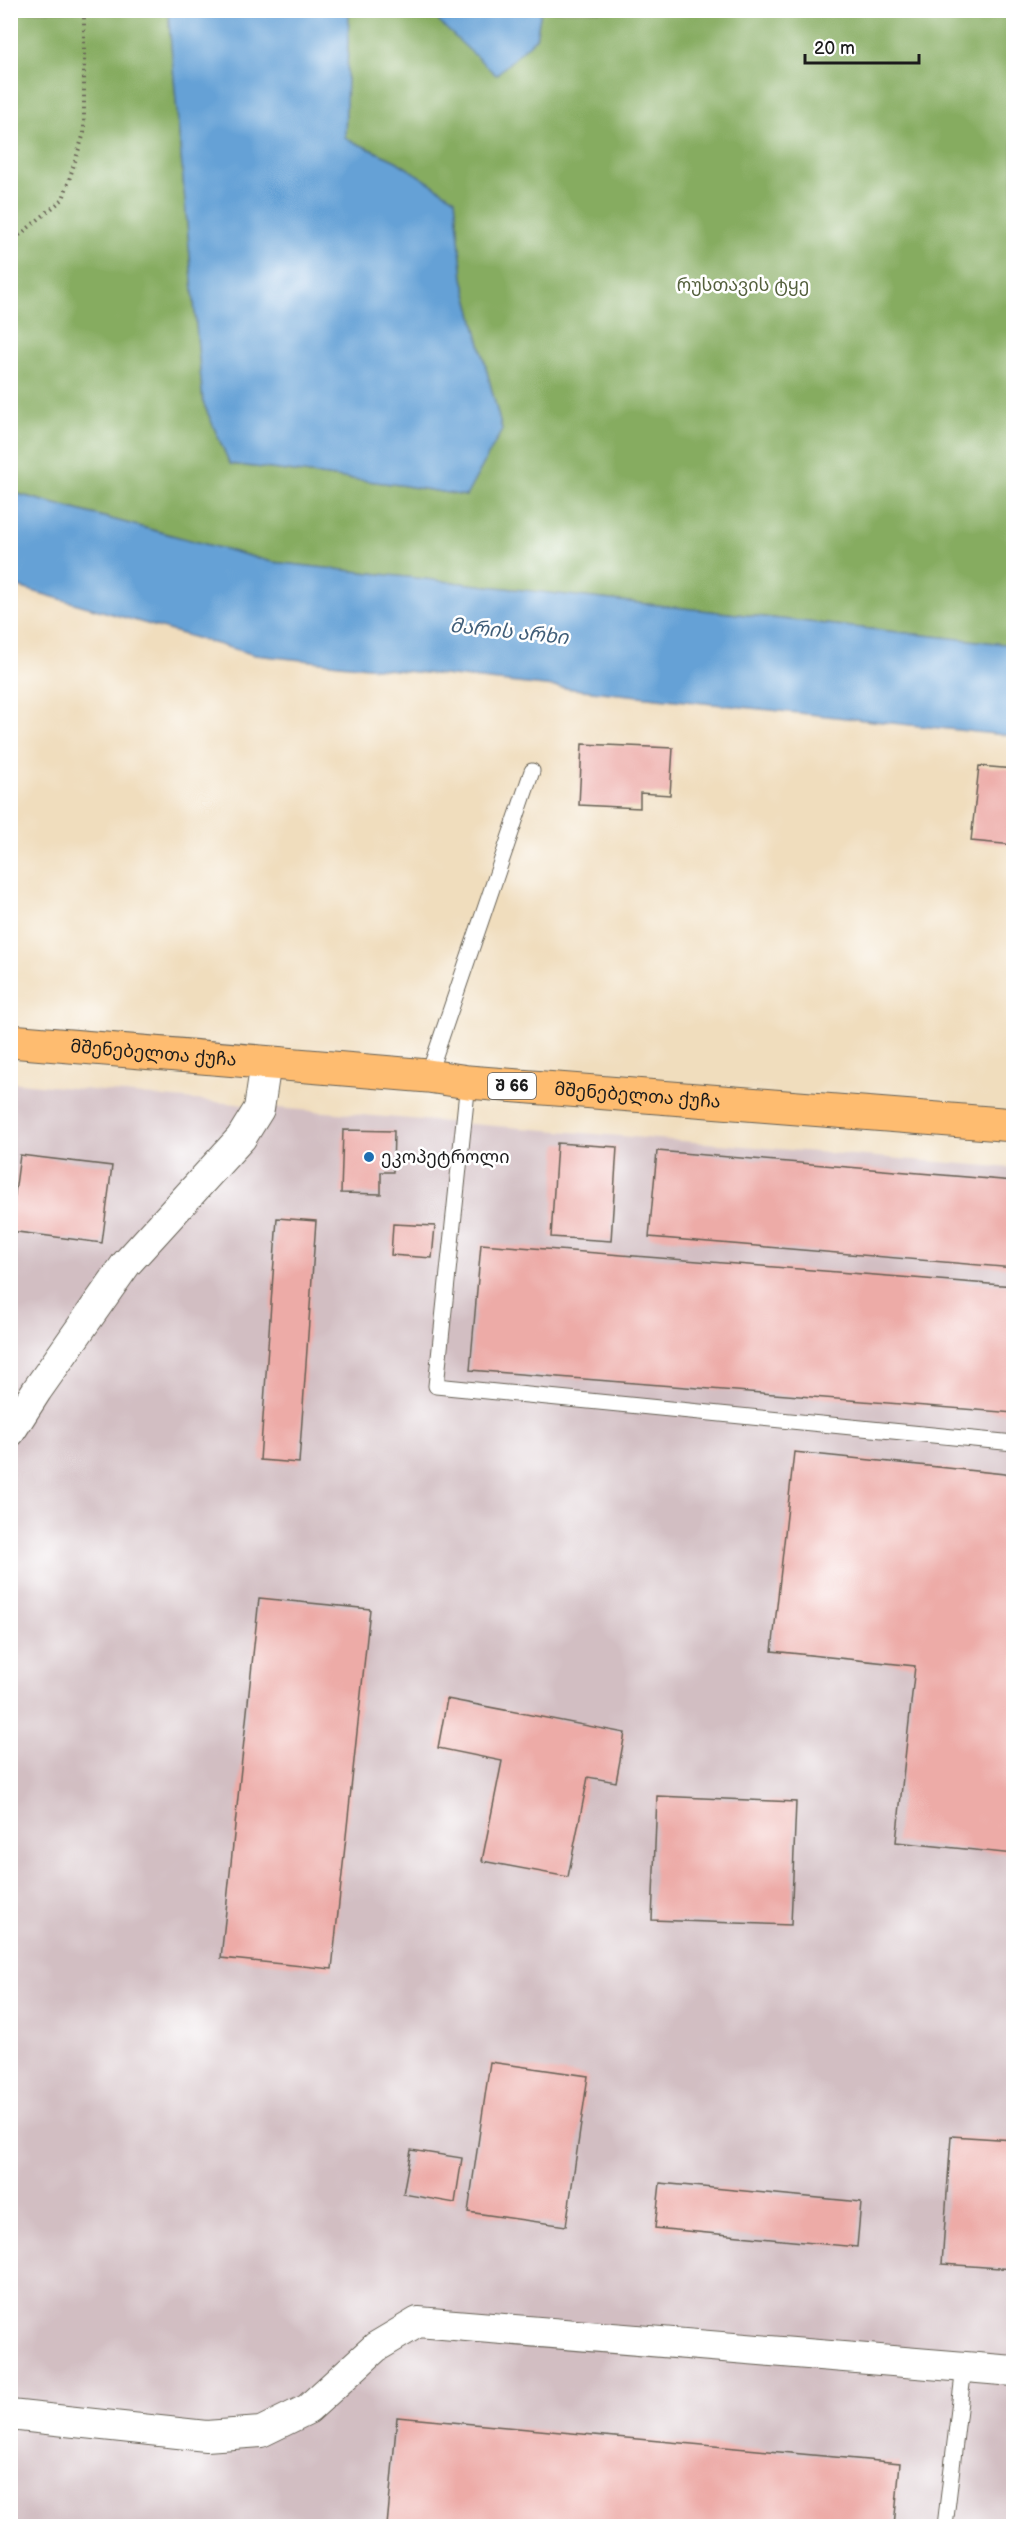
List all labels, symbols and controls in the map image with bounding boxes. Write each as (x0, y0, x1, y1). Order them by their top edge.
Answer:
scale bar (805, 27, 919, 65)
text: 20 m (814, 38, 855, 59)
park label: რუსთავის ტყე (677, 275, 809, 296)
water label: მარის არხი (449, 614, 571, 650)
street label: მშენებელთა ქუჩა (70, 1036, 237, 1070)
road number: შ 66 (488, 1073, 536, 1099)
street label: მშენებელთა ქუჩა (554, 1078, 722, 1112)
place label: ეკოპეტროლი (381, 1147, 510, 1168)
marker: ეკოპეტროლი (362, 1150, 376, 1164)

